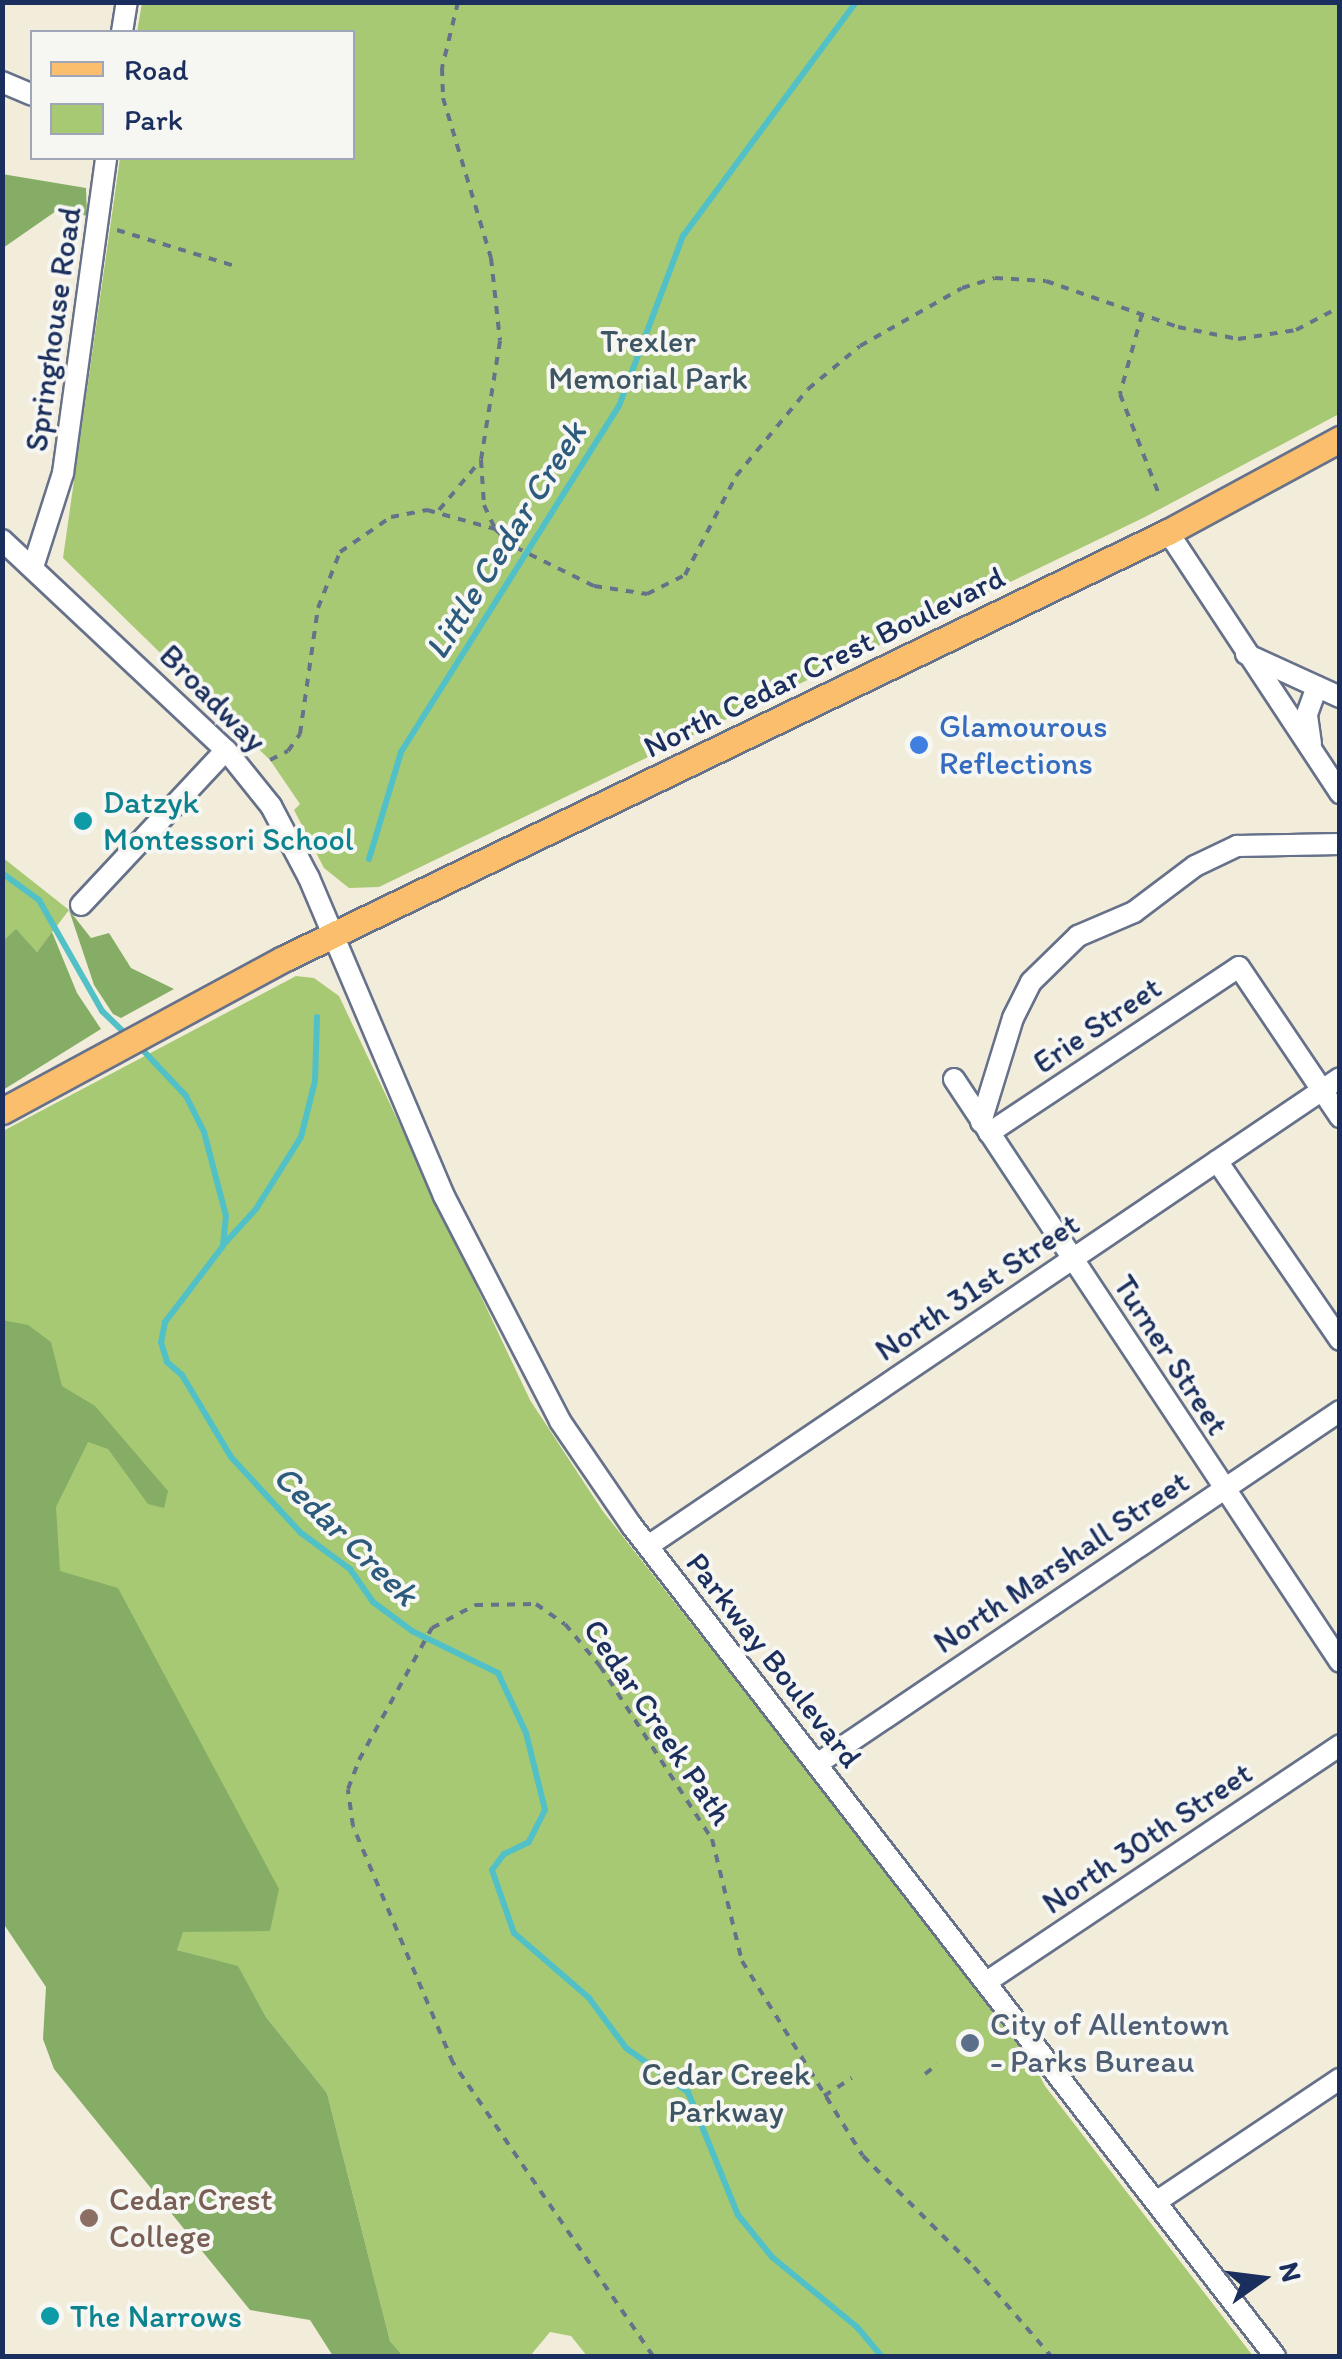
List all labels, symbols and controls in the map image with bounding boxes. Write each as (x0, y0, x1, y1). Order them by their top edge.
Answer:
legend (30, 30, 355, 160)
text: Road (124, 51, 189, 88)
text: Park (124, 101, 183, 138)
street label: Springhouse Road (17, 205, 89, 453)
park label: Trexler Memorial Park (548, 323, 748, 398)
water label: Little Cedar Creek (416, 414, 594, 666)
street label: North Cedar Crest Boulevard (637, 558, 1011, 766)
street label: Broadway (151, 636, 275, 760)
place label: Glamourous Reflections (939, 708, 1107, 783)
marker: Glamourous Reflections (908, 734, 930, 756)
place label: Datzyk Montessori School (103, 784, 353, 859)
marker: Datzyk Montessori School (72, 810, 94, 832)
street label: Erie Street (1026, 968, 1168, 1082)
street label: North 31st Street (868, 1205, 1086, 1369)
street label: Turner Street (1105, 1268, 1237, 1442)
water label: Cedar Creek (265, 1456, 427, 1614)
street label: North Marshall Street (927, 1463, 1195, 1661)
street label: Parkway Boulevard (678, 1544, 870, 1776)
street label: Cedar Creek Path (576, 1613, 740, 1831)
street label: North 30th Street (1035, 1754, 1259, 1922)
place label: City of Allentown - Parks Bureau (990, 2006, 1229, 2081)
marker: City of Allentown - Parks Bureau (959, 2032, 981, 2054)
park label: Cedar Creek Parkway (642, 2056, 810, 2131)
place label: Cedar Crest College (109, 2181, 272, 2256)
marker: Cedar Crest College (78, 2207, 100, 2229)
north arrow (1212, 2229, 1312, 2329)
text: N (1272, 2258, 1310, 2285)
place label: The Narrows (70, 2297, 243, 2335)
marker: The Narrows (39, 2305, 61, 2327)

